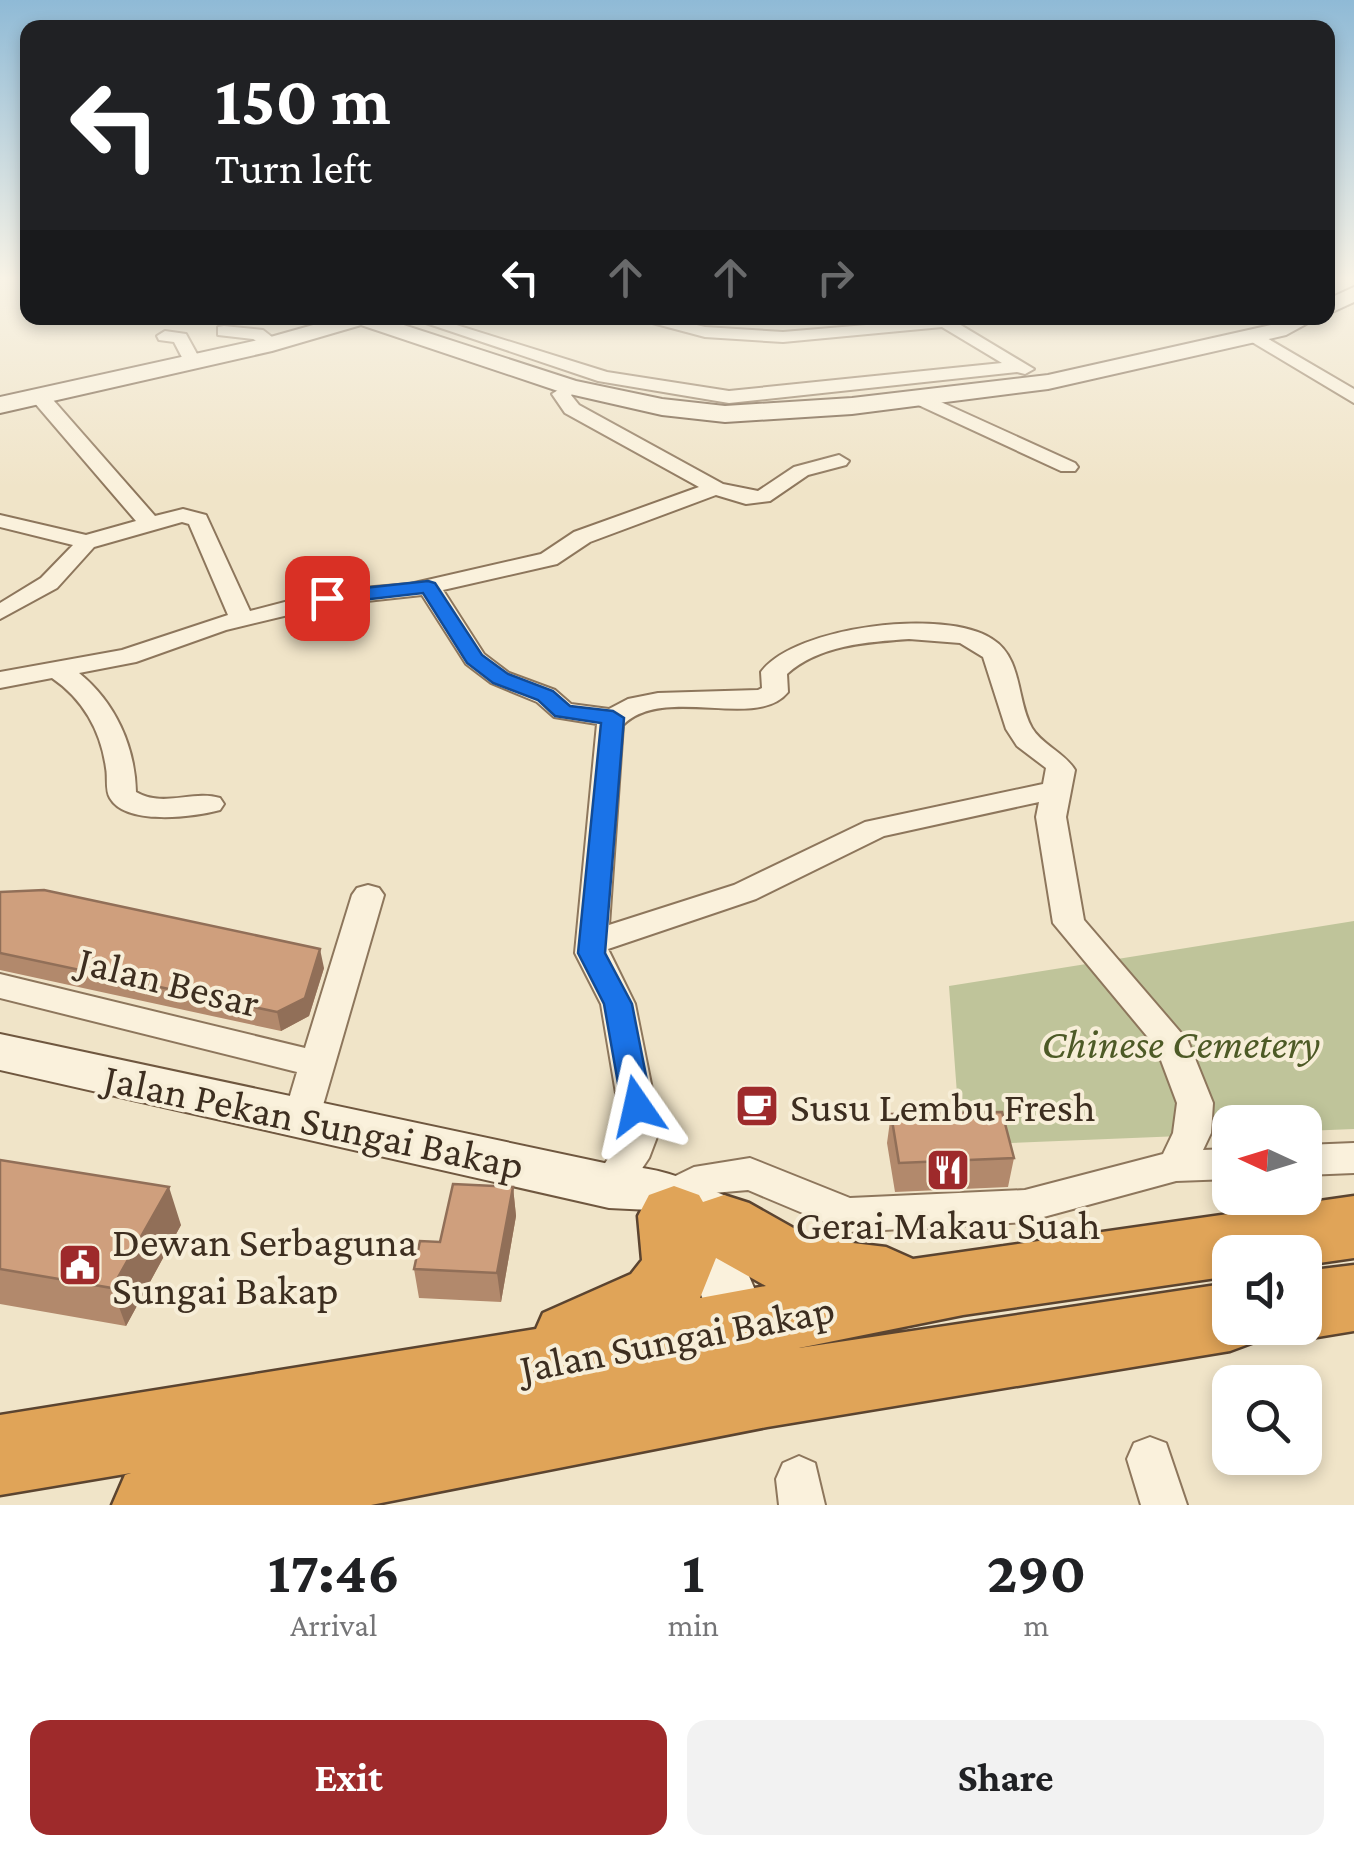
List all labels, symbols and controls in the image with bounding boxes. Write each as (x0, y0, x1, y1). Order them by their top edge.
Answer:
icon: left (50, 60, 180, 190)
text: 150 m (215, 61, 391, 139)
text: Turn left (215, 143, 372, 193)
icon: left (493, 250, 548, 305)
icon: ahead (598, 250, 653, 305)
icon: ahead (703, 250, 758, 305)
icon: right (808, 250, 863, 305)
pin (285, 556, 370, 641)
icon: arrive (300, 571, 355, 626)
street label: Jalan Besar (70, 935, 265, 1026)
park label: Chinese Cemetery (1042, 1020, 1320, 1067)
street label: Jalan Pekan Sungai Bakap (96, 1053, 528, 1188)
position arrow (585, 1054, 689, 1158)
cafe icon: Susu Lembu Fresh (734, 1083, 780, 1129)
place label: Susu Lembu Fresh (790, 1083, 1095, 1130)
north arrow (1212, 1105, 1322, 1215)
map controls (1212, 1105, 1322, 1475)
restaurant icon: Gerai Makau Suah (925, 1147, 971, 1193)
place label: Gerai Makau Suah (795, 1201, 1101, 1248)
place label: Dewan Serbaguna Sungai Bakap (112, 1218, 417, 1313)
button: sound (1212, 1235, 1322, 1345)
public building icon: Dewan Serbaguna Sungai Bakap (57, 1242, 103, 1288)
street label: Jalan Sungai Bakap (512, 1284, 838, 1392)
button: search (1212, 1365, 1322, 1475)
text: 17:46 (268, 1538, 400, 1605)
text: 1 (682, 1538, 705, 1605)
text: 290 (987, 1538, 1086, 1605)
text: Arrival (290, 1607, 377, 1643)
text: min (668, 1607, 719, 1643)
text: m (1024, 1607, 1049, 1643)
button: Exit (30, 1720, 667, 1835)
button: Share (687, 1720, 1324, 1835)

